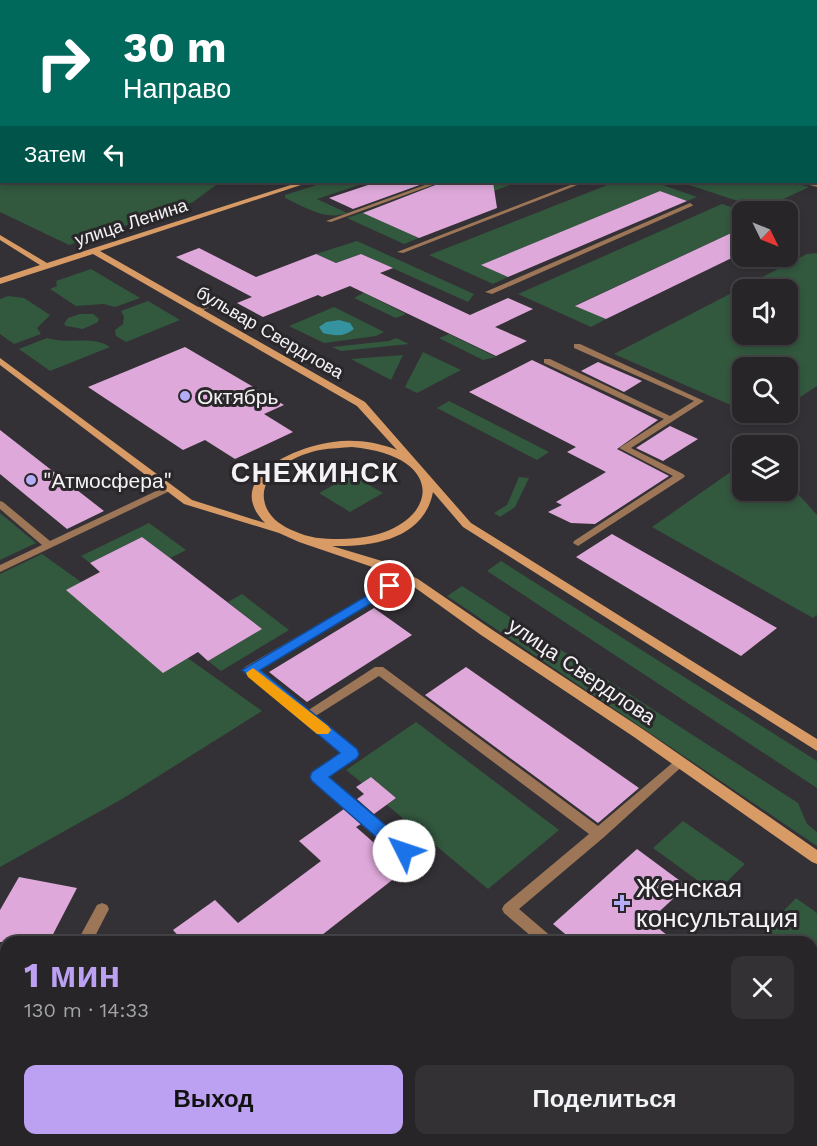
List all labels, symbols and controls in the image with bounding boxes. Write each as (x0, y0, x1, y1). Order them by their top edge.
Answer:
text: 30 m (123, 23, 227, 72)
icon: right (24, 24, 102, 102)
text: Направо (123, 73, 231, 105)
icon: left (98, 138, 131, 171)
text: Затем (24, 142, 86, 167)
street label: улица Ленина (72, 194, 191, 250)
north arrow (732, 201, 798, 267)
map controls (732, 201, 798, 501)
button: sound (732, 279, 798, 345)
street label: бульвар Свердлова (193, 281, 348, 383)
button: search (732, 357, 798, 423)
place label: Октябрь (197, 384, 278, 409)
marker: Октябрь (178, 389, 192, 403)
button: layers (732, 435, 798, 501)
district label: СНЕЖИНСК (231, 457, 399, 489)
place label: "Атмосфера" (43, 468, 172, 493)
marker: "Атмосфера" (24, 473, 38, 487)
pin (364, 560, 415, 611)
icon: arrive (373, 569, 406, 602)
street label: улица Свердлова (503, 612, 661, 730)
position arrow (372, 819, 436, 883)
place label: Женская консультация (636, 873, 798, 933)
marker: Женская консультация (613, 894, 631, 912)
text: 1 мин (24, 954, 120, 996)
button: close (731, 956, 794, 1019)
text: 130 m · 14:33 (24, 998, 149, 1022)
button: Выход (24, 1065, 403, 1134)
button: Поделиться (415, 1065, 794, 1134)

